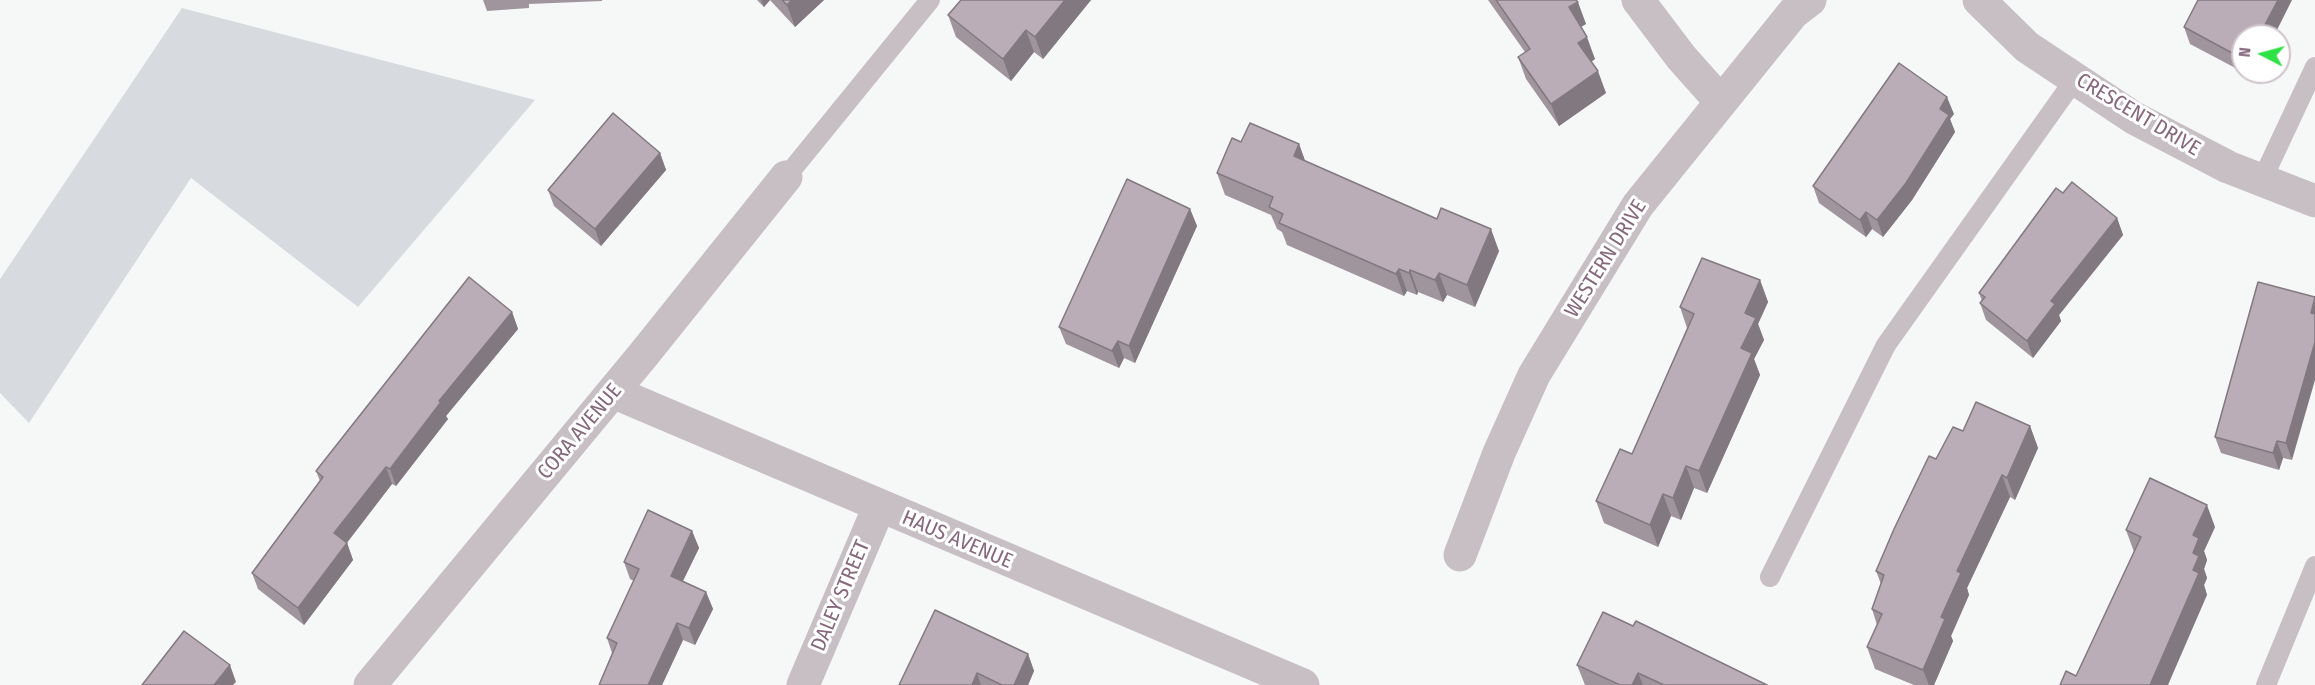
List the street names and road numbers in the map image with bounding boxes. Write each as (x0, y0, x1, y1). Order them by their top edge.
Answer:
street label: CRESCENT DRIVE (2072, 68, 2204, 162)
street label: WESTERN DRIVE (1560, 196, 1652, 322)
street label: CORA AVENUE (533, 379, 627, 485)
street label: HAUS AVENUE (898, 505, 1016, 575)
street label: DALEY STREET (806, 537, 876, 655)

